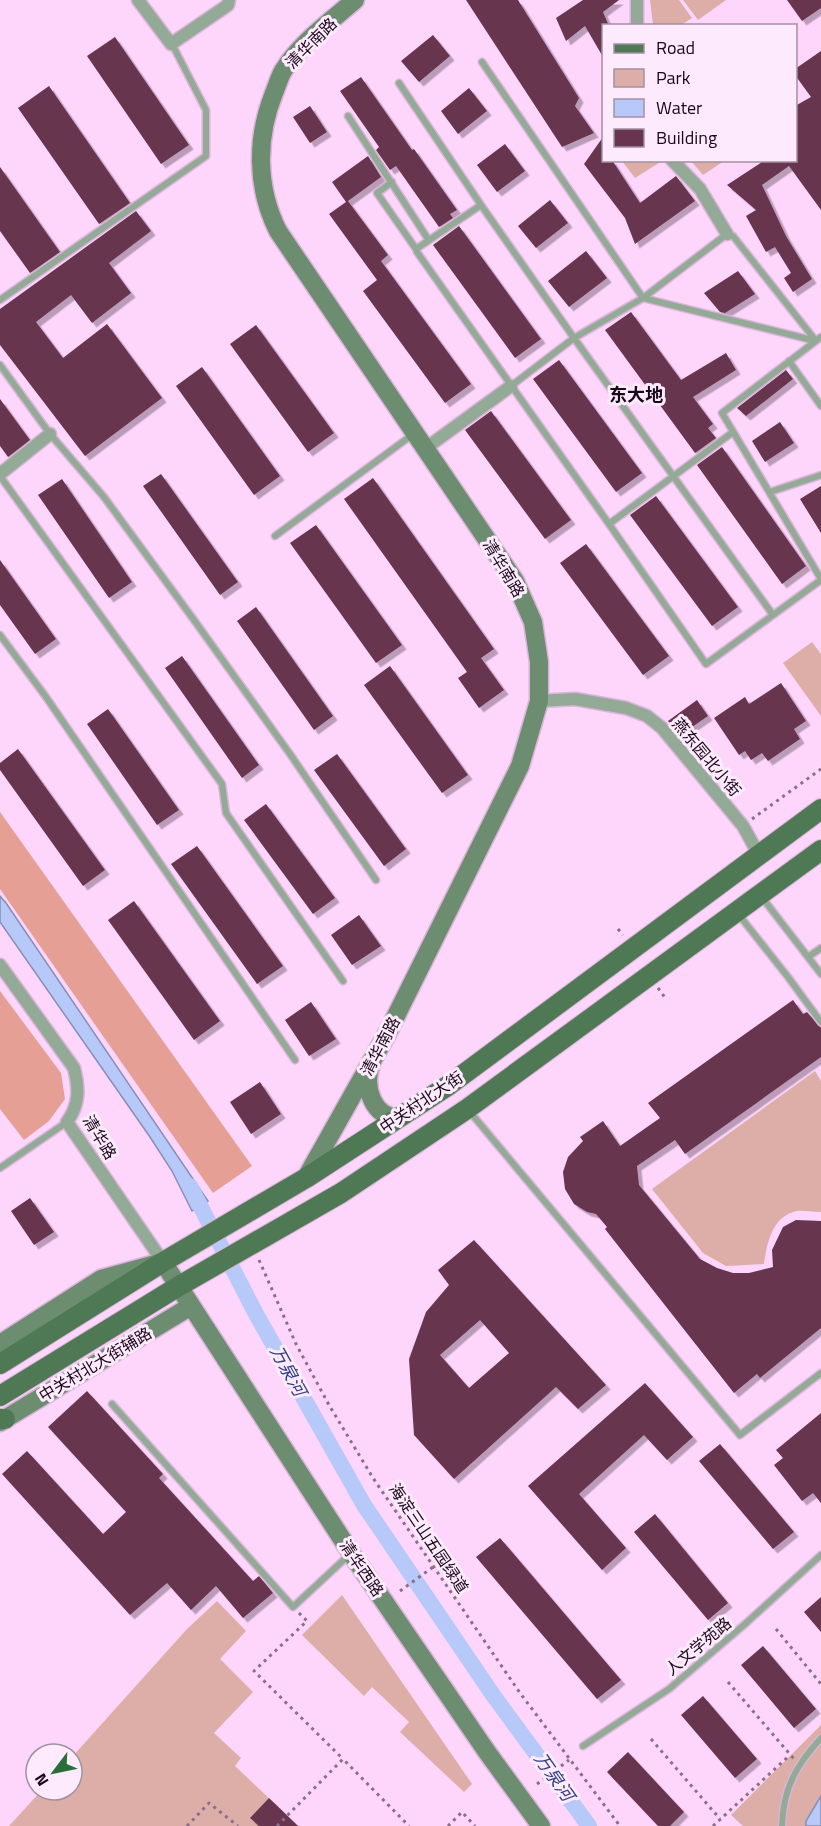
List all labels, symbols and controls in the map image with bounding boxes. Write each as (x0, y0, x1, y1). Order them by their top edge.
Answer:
street label: 清华南路 (280, 12, 342, 74)
legend (602, 24, 797, 162)
text: Road (656, 34, 695, 61)
text: Park (656, 64, 691, 91)
text: Water (656, 94, 702, 121)
text: Building (656, 124, 717, 151)
district label: 东大地 (609, 381, 663, 408)
street label: 清华南路 (477, 534, 531, 602)
street label: 燕东园北小街 (667, 713, 747, 801)
street label: 清华南路 (354, 1012, 406, 1080)
street label: 中关村北大街 (374, 1065, 468, 1139)
street label: 清华路 (77, 1110, 123, 1164)
street label: 中关村北大街辅路 (34, 1321, 156, 1407)
water label: 万泉河 (264, 1341, 315, 1404)
street label: 海淀三山五园绿道 (383, 1478, 475, 1598)
street label: 清华西路 (334, 1535, 390, 1601)
street label: 人文学苑路 (660, 1611, 736, 1681)
north arrow (24, 1742, 84, 1802)
water label: 万泉河 (528, 1747, 583, 1809)
text: N (28, 1769, 54, 1791)

